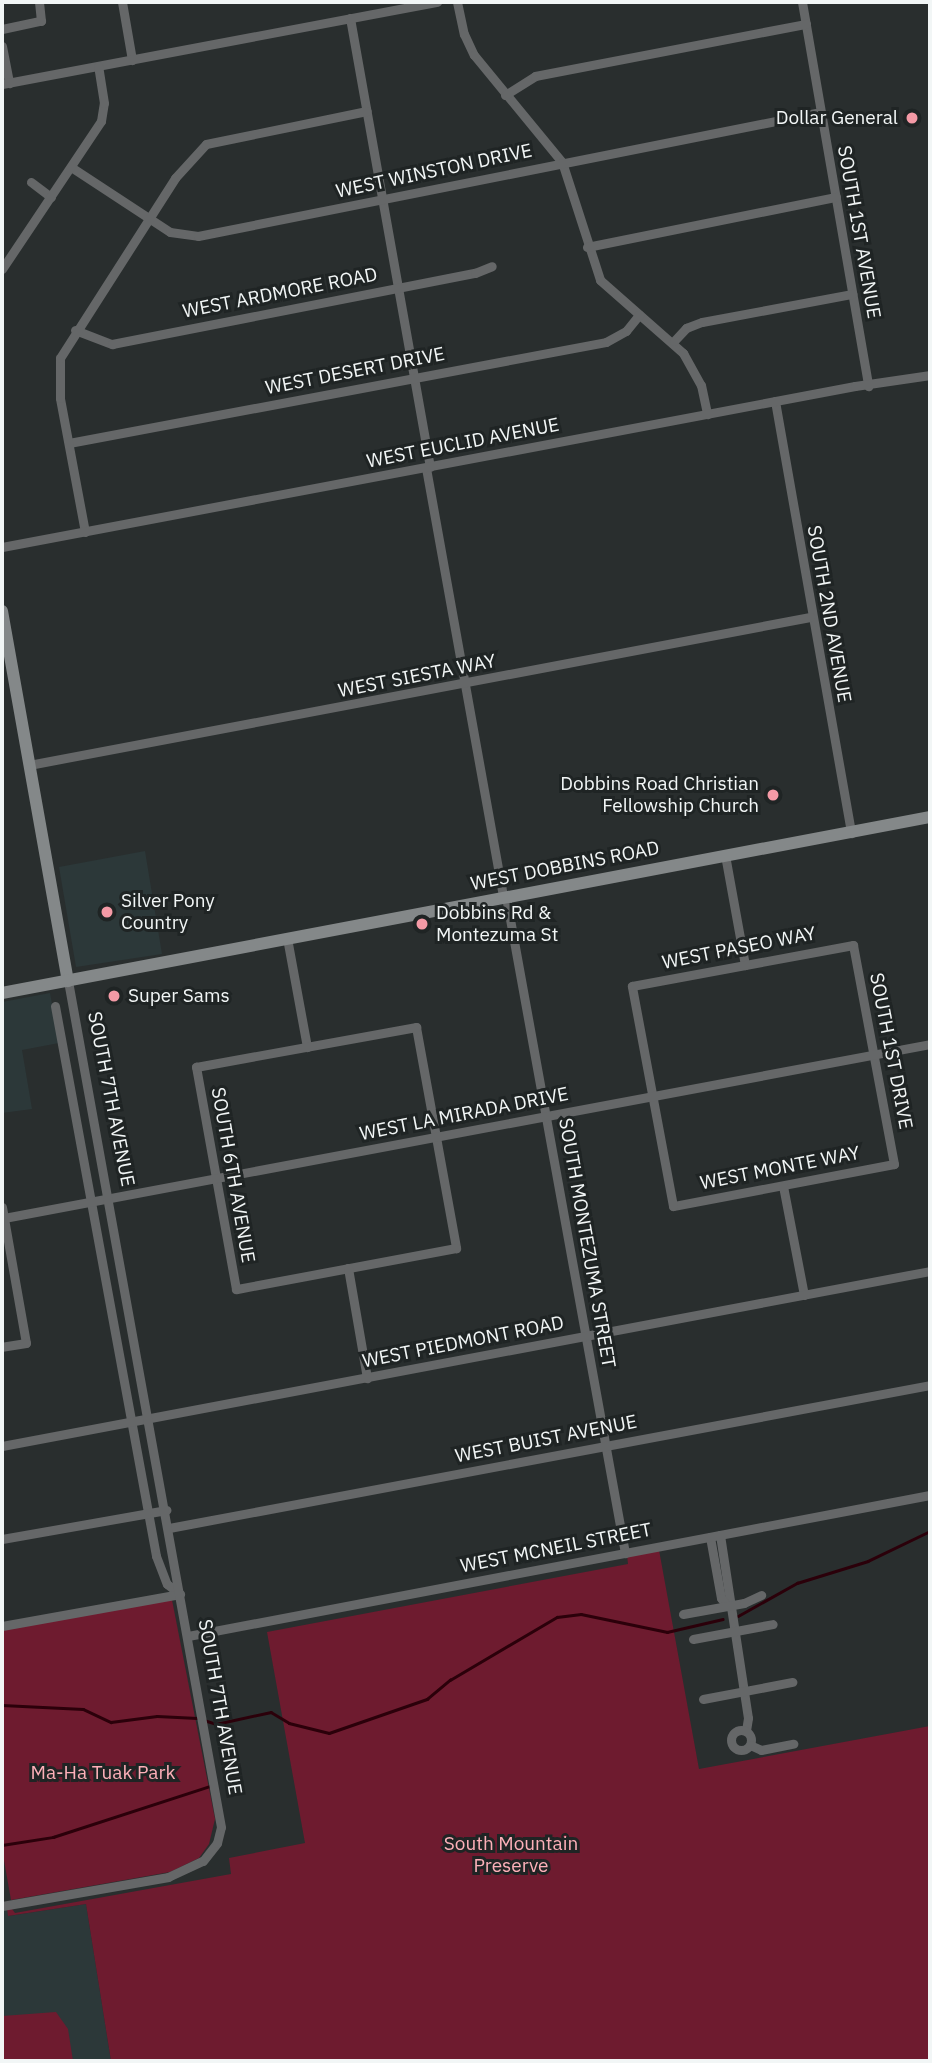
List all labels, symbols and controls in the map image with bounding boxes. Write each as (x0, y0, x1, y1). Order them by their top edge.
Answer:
place label: Dollar General (776, 107, 898, 129)
marker: Dollar General (904, 110, 920, 126)
street label: WEST WINSTON DRIVE (334, 139, 534, 203)
street label: SOUTH 1ST AVENUE (833, 144, 885, 320)
street label: WEST ARDMORE ROAD (181, 263, 379, 323)
street label: WEST DESERT DRIVE (263, 342, 447, 400)
street label: WEST EUCLID AVENUE (365, 413, 561, 473)
street label: SOUTH 2ND AVENUE (802, 524, 856, 704)
street label: WEST SIESTA WAY (336, 650, 498, 702)
place label: Dobbins Road Christian Fellowship Church (560, 773, 759, 817)
marker: Dobbins Road Christian Fellowship Church (765, 787, 781, 803)
street label: WEST DOBBINS ROAD (469, 837, 661, 895)
place label: Silver Pony Country (121, 890, 215, 934)
place label: Dobbins Rd & Montezuma St (436, 902, 558, 946)
marker: Silver Pony Country (99, 904, 115, 920)
marker: Dobbins Rd & Montezuma St (414, 916, 430, 932)
street label: WEST PASEO WAY (660, 922, 818, 974)
street label: SOUTH 1ST DRIVE (865, 971, 917, 1131)
place label: Super Sams (128, 985, 230, 1007)
marker: Super Sams (106, 988, 122, 1004)
street label: SOUTH 7TH AVENUE (83, 1010, 139, 1188)
street label: WEST LA MIRADA DRIVE (358, 1083, 570, 1145)
street label: SOUTH 6TH AVENUE (206, 1085, 260, 1265)
street label: SOUTH MONTEZUMA STREET (554, 1116, 620, 1370)
street label: WEST MONTE WAY (698, 1141, 862, 1195)
street label: WEST PIEDMONT ROAD (360, 1311, 566, 1373)
street label: WEST BUIST AVENUE (453, 1410, 639, 1468)
street label: WEST MCNEIL STREET (458, 1518, 654, 1578)
street label: SOUTH 7TH AVENUE (193, 1617, 247, 1797)
park label: Ma-Ha Tuak Park (31, 1762, 175, 1784)
park label: South Mountain Preserve (444, 1833, 578, 1877)

